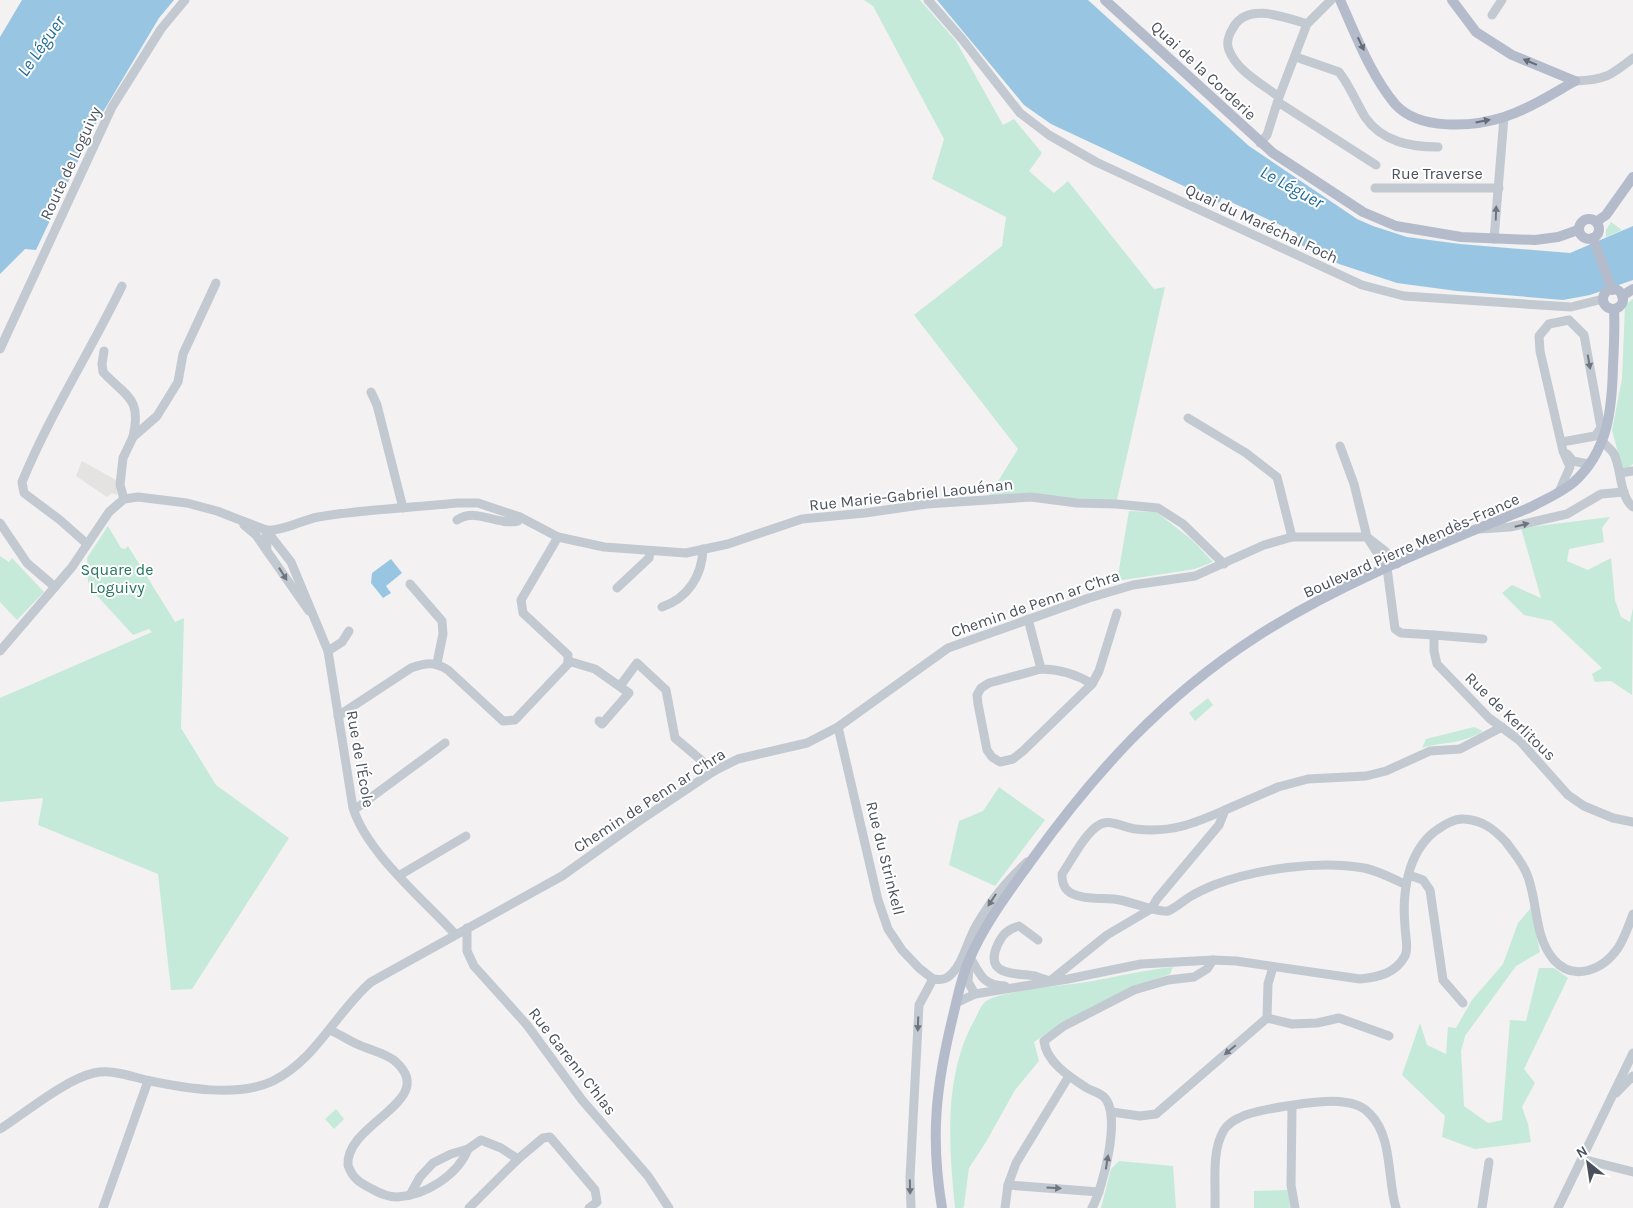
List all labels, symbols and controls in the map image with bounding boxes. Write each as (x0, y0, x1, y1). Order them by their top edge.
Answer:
water label: Le Léguer (12, 11, 70, 81)
street label: Quai de la Corderie (1147, 17, 1260, 124)
one-way arrow (1357, 37, 1365, 51)
one-way arrow (1523, 58, 1538, 66)
street label: Route de Loguivy (36, 103, 105, 223)
one-way arrow (1475, 117, 1491, 125)
water label: Le Léguer (1256, 161, 1328, 214)
street label: Rue Traverse (1391, 164, 1483, 183)
street label: Quai du Maréchal Foch (1182, 180, 1341, 267)
one-way arrow (1492, 205, 1500, 221)
one-way arrow (1586, 354, 1594, 370)
street label: Rue Marie-Gabriel Laouénan (808, 474, 1014, 515)
street label: Boulevard Pierre Mendès-France (1300, 489, 1522, 602)
one-way arrow (1515, 520, 1530, 528)
park label: Square de Loguivy (80, 560, 154, 597)
street label: Chemin de Penn ar C'hra (948, 566, 1122, 641)
one-way arrow (278, 567, 287, 581)
street label: Rue de Kerlitous (1461, 668, 1560, 764)
street label: Rue de l'École (343, 709, 378, 809)
street label: Chemin de Penn ar C'hra (570, 744, 729, 857)
street label: Rue du Strinkell (862, 799, 909, 917)
one-way arrow (988, 893, 997, 907)
street label: Rue Garenn C'hlas (525, 1004, 620, 1119)
one-way arrow (913, 1017, 921, 1033)
one-way arrow (1225, 1044, 1237, 1056)
north arrow (1563, 1138, 1613, 1188)
text: N (1573, 1142, 1590, 1162)
one-way arrow (1103, 1154, 1111, 1170)
one-way arrow (907, 1179, 915, 1195)
one-way arrow (1046, 1184, 1062, 1192)

